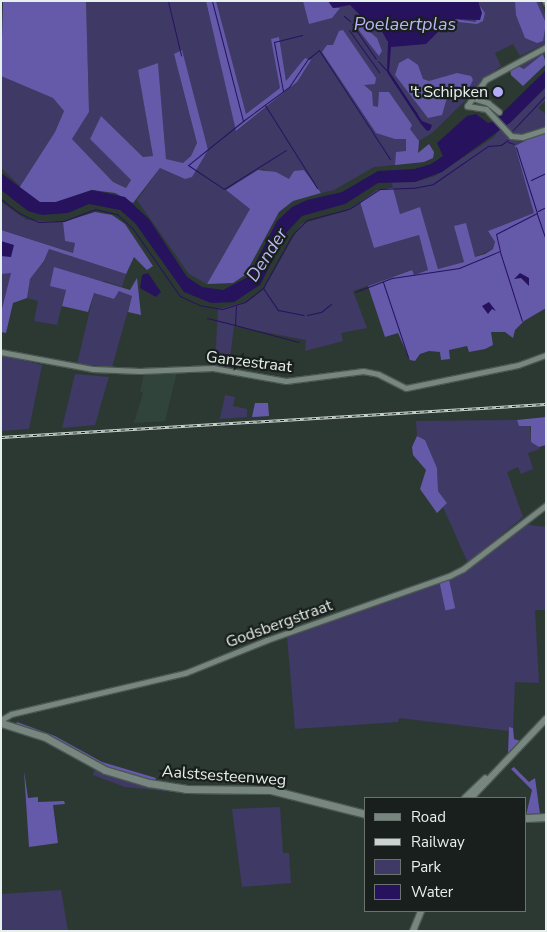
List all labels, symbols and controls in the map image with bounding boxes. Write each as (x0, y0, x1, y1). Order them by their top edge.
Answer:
water label: Poelaertplas (354, 13, 456, 35)
place label: 't Schipken (410, 82, 488, 102)
marker: 't Schipken (492, 86, 504, 98)
water label: Dender (242, 224, 292, 286)
street label: Ganzestraat (205, 347, 293, 377)
street label: Godsbergstraat (223, 596, 335, 652)
street label: Aalstsesteenweg (161, 762, 287, 790)
legend (364, 797, 527, 912)
text: Road (411, 807, 446, 827)
text: Railway (411, 832, 465, 852)
text: Park (411, 857, 441, 877)
text: Water (411, 882, 453, 902)

